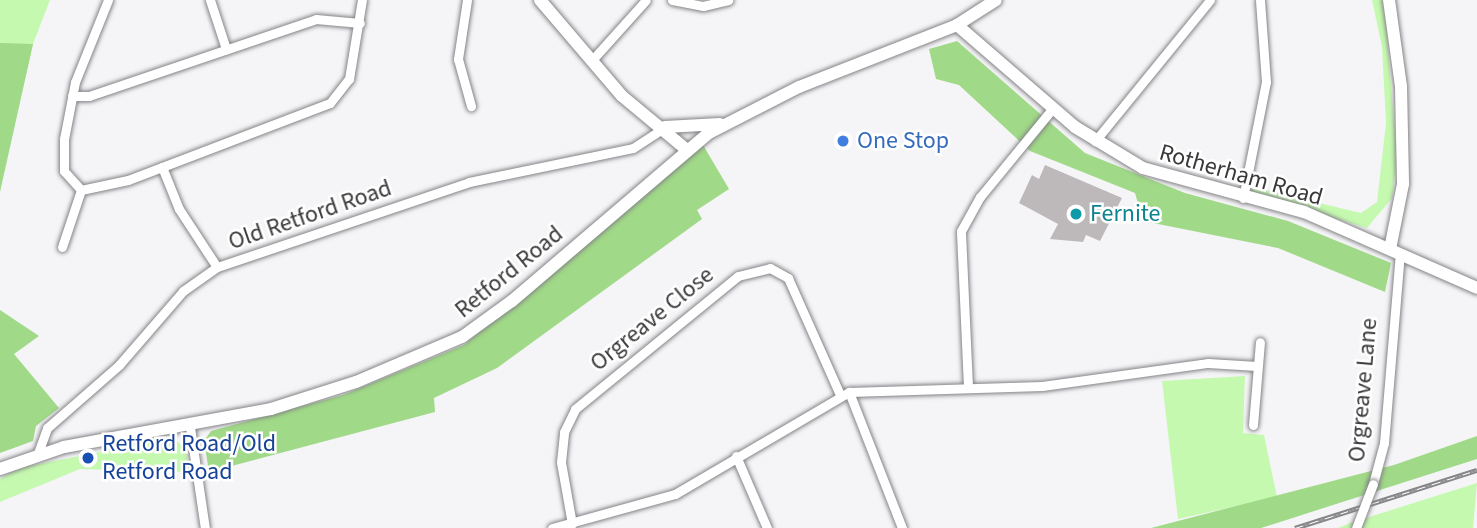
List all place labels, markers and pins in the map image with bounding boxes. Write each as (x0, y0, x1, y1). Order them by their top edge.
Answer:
place label: One Stop (857, 127, 949, 155)
marker: One Stop (835, 133, 851, 149)
place label: Fernite (1090, 200, 1160, 228)
marker: Fernite (1068, 206, 1084, 222)
place label: Retford Road/Old Retford Road (102, 430, 276, 486)
marker: Retford Road/Old Retford Road (80, 450, 96, 466)

